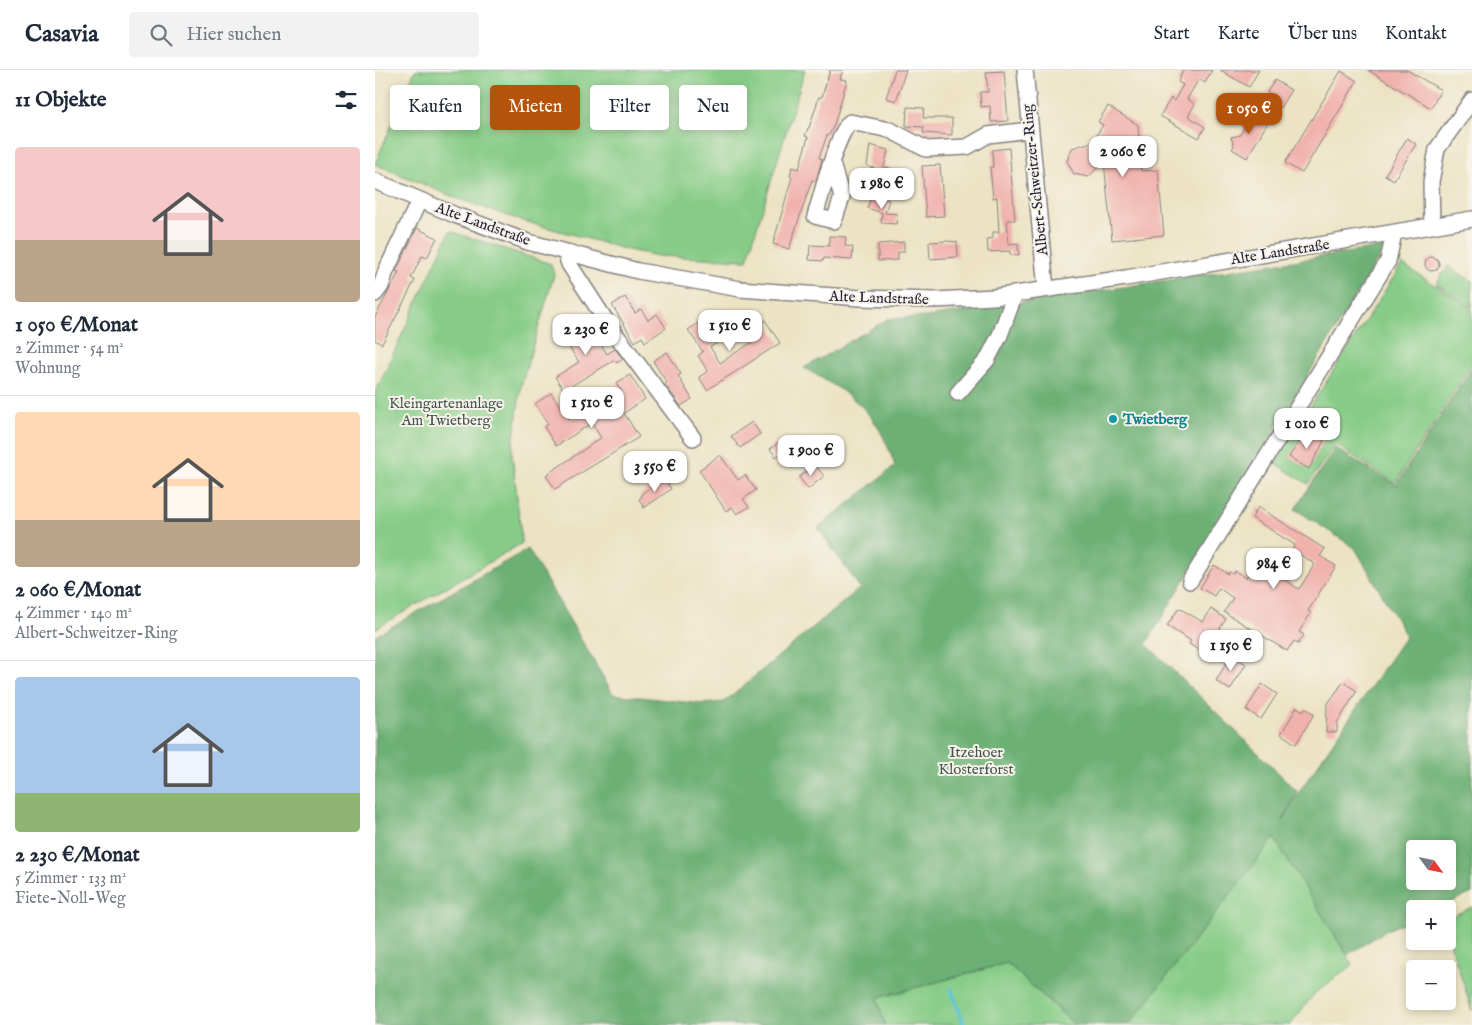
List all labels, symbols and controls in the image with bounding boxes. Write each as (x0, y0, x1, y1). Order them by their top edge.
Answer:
search box (129, 12, 479, 57)
text: Casavia (25, 19, 99, 50)
icon: search (147, 21, 175, 49)
text: Hier suchen (187, 23, 281, 47)
text: Start (1154, 23, 1190, 46)
text: Karte (1218, 23, 1260, 46)
text: Über uns (1288, 23, 1357, 46)
text: Kontakt (1385, 23, 1447, 46)
chip: Kaufen (390, 85, 480, 130)
chip: Mieten (490, 85, 580, 130)
chip: Filter (590, 85, 669, 130)
chip: Neu (679, 85, 747, 130)
icon: filters (332, 86, 360, 114)
text: 11 Objekte (15, 87, 106, 114)
pin: 1 050 € (1203, 92, 1295, 135)
text: 1 050 € (1227, 99, 1271, 119)
street label: Albert-Schweitzer-Ring (1018, 102, 1053, 258)
pin: 2 060 € (1077, 136, 1169, 178)
text: 2 060 € (1100, 142, 1146, 162)
pin: 1 980 € (836, 168, 928, 210)
text: 1 980 € (860, 174, 904, 194)
icon: home (143, 179, 233, 269)
street label: Alte Landstraße (432, 198, 533, 250)
street label: Alte Landstraße (1228, 235, 1331, 269)
street label: Alte Landstraße (828, 287, 929, 309)
pin: 1 510 € (684, 310, 776, 352)
text: 1 050 €/Monat (15, 312, 138, 339)
pin: 2 230 € (540, 314, 632, 356)
text: 1 510 € (709, 316, 751, 336)
text: 2 230 € (563, 320, 609, 340)
text: 2 Zimmer · 54 m² (15, 339, 124, 359)
text: Wohnung (15, 359, 80, 379)
pin: 1 510 € (546, 386, 638, 429)
text: 1 510 € (571, 393, 613, 413)
park label: Kleingartenanlage Am Twietberg (389, 394, 503, 430)
pin: 1 010 € (1261, 408, 1353, 450)
place label: Twietberg (1122, 410, 1188, 429)
marker: Twietberg (1107, 413, 1119, 425)
text: 1 010 € (1285, 414, 1329, 434)
pin: 1 900 € (765, 434, 857, 477)
text: 1 900 € (788, 441, 834, 461)
icon: home (143, 445, 233, 535)
pin: 3 550 € (609, 450, 701, 493)
text: 3 550 € (634, 457, 676, 477)
pin: 984 € (1239, 548, 1309, 590)
text: 984 € (1257, 554, 1291, 574)
text: 2 060 €/Monat (15, 577, 141, 604)
text: 4 Zimmer · 140 m² (15, 604, 132, 624)
text: Albert-Schweitzer-Ring (15, 624, 177, 644)
pin: 1 150 € (1185, 630, 1277, 672)
text: 1 150 € (1210, 636, 1252, 656)
icon: home (143, 710, 233, 800)
park label: Itzehoer Klosterforst (938, 743, 1014, 779)
north arrow (1406, 840, 1456, 890)
map controls (1406, 840, 1456, 1010)
text: 2 230 €/Monat (15, 842, 140, 869)
text: 5 Zimmer · 133 m² (15, 869, 126, 889)
text: Fiete-Noll-Weg (15, 889, 126, 909)
button: + (1406, 900, 1456, 950)
button: − (1406, 960, 1456, 1010)

